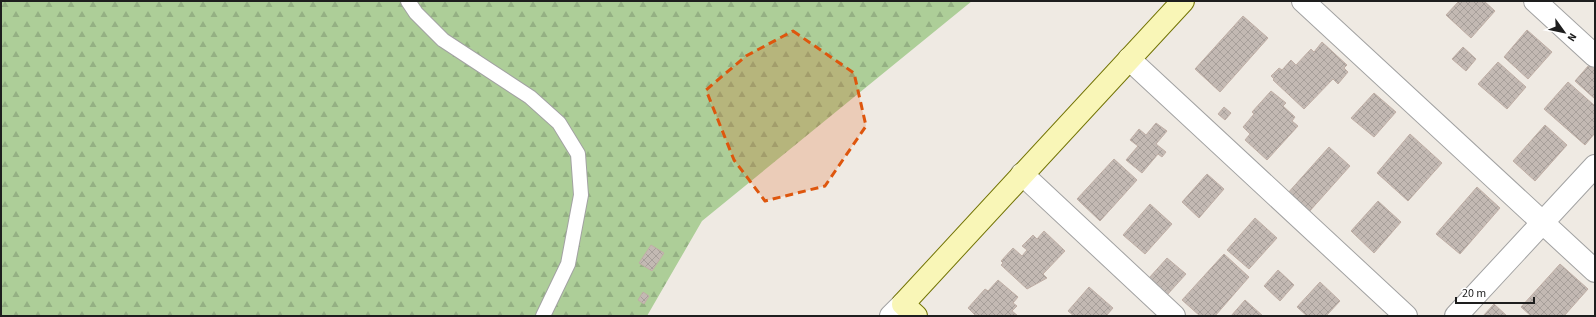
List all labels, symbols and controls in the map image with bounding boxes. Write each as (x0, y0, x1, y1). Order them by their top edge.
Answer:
north arrow (1544, 12, 1584, 52)
text: N (1564, 30, 1580, 44)
scale bar (1456, 279, 1534, 305)
text: 20 m (1462, 285, 1486, 302)

